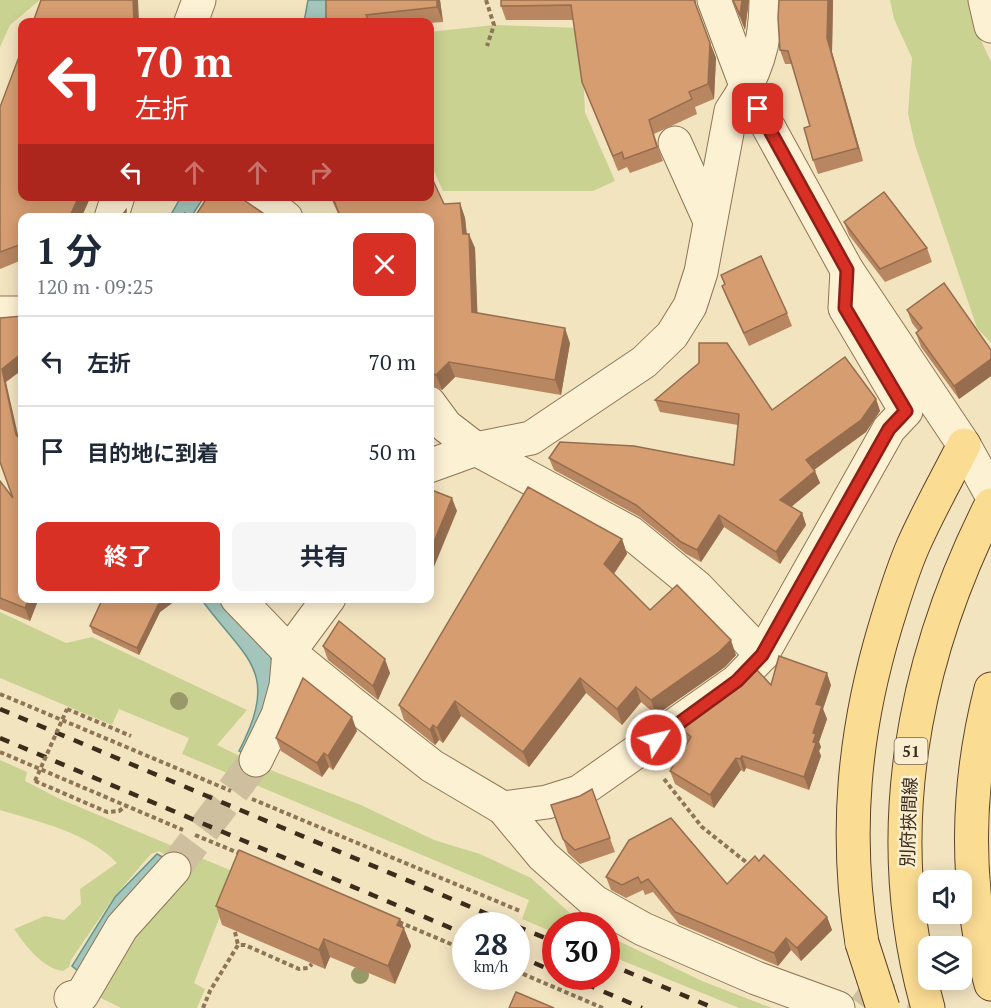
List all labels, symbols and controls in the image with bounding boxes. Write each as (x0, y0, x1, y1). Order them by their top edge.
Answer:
text: 70 m (135, 33, 233, 89)
icon: left (36, 42, 114, 120)
pin (732, 83, 783, 134)
text: 左折 (135, 90, 189, 126)
icon: arrive (741, 92, 774, 125)
icon: left (115, 156, 148, 189)
icon: ahead (178, 156, 211, 189)
icon: ahead (241, 156, 274, 189)
icon: right (304, 156, 337, 189)
text: 1 分 (36, 227, 102, 274)
button: close (353, 233, 416, 296)
text: 120 m · 09:25 (36, 273, 154, 300)
icon: left (36, 345, 69, 378)
text: 70 m (368, 347, 416, 376)
text: 左折 (87, 348, 131, 377)
icon: arrive (36, 435, 69, 468)
text: 50 m (368, 437, 416, 466)
text: 目的地に到着 (87, 438, 219, 467)
button: 終了 (36, 522, 220, 591)
button: 共有 (232, 522, 416, 591)
position arrow (624, 708, 688, 772)
road number: 51 (894, 738, 928, 764)
street label: 別府挾間線 (894, 777, 922, 867)
map controls (918, 870, 972, 990)
button: sound (918, 870, 972, 924)
speed limit sign: 30 (542, 912, 620, 990)
text: 28 (474, 924, 508, 964)
button: layers (918, 936, 972, 990)
text: km/h (474, 956, 508, 976)

